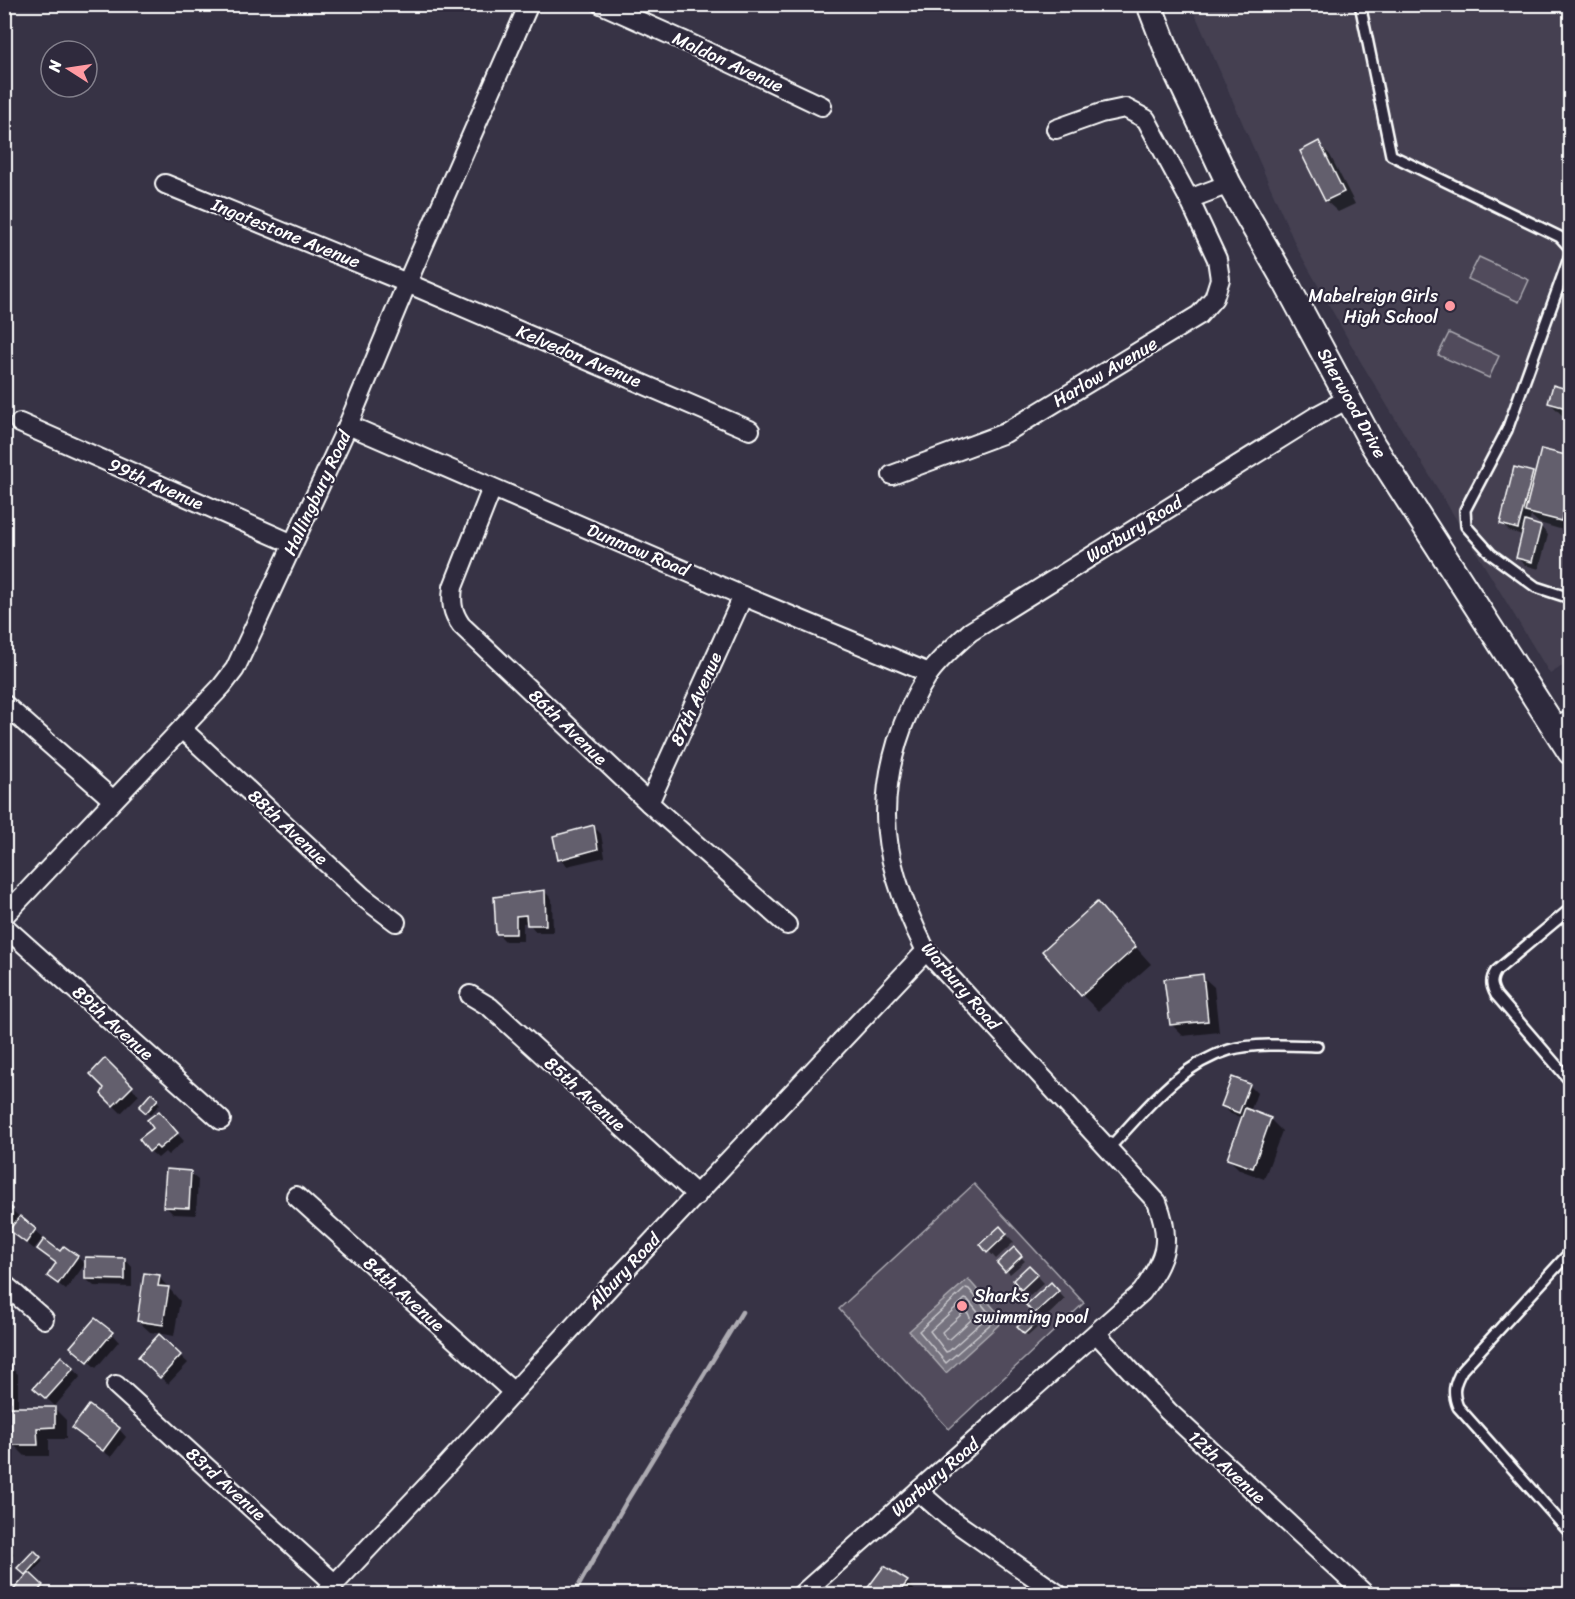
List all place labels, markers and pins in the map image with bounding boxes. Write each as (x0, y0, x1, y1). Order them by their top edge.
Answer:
place label: Mabelreign Girls High School (1309, 280, 1439, 333)
marker: Mabelreign Girls High School (1443, 299, 1457, 313)
place label: Sharks swimming pool (973, 1280, 1089, 1333)
marker: Sharks swimming pool (955, 1299, 969, 1313)

